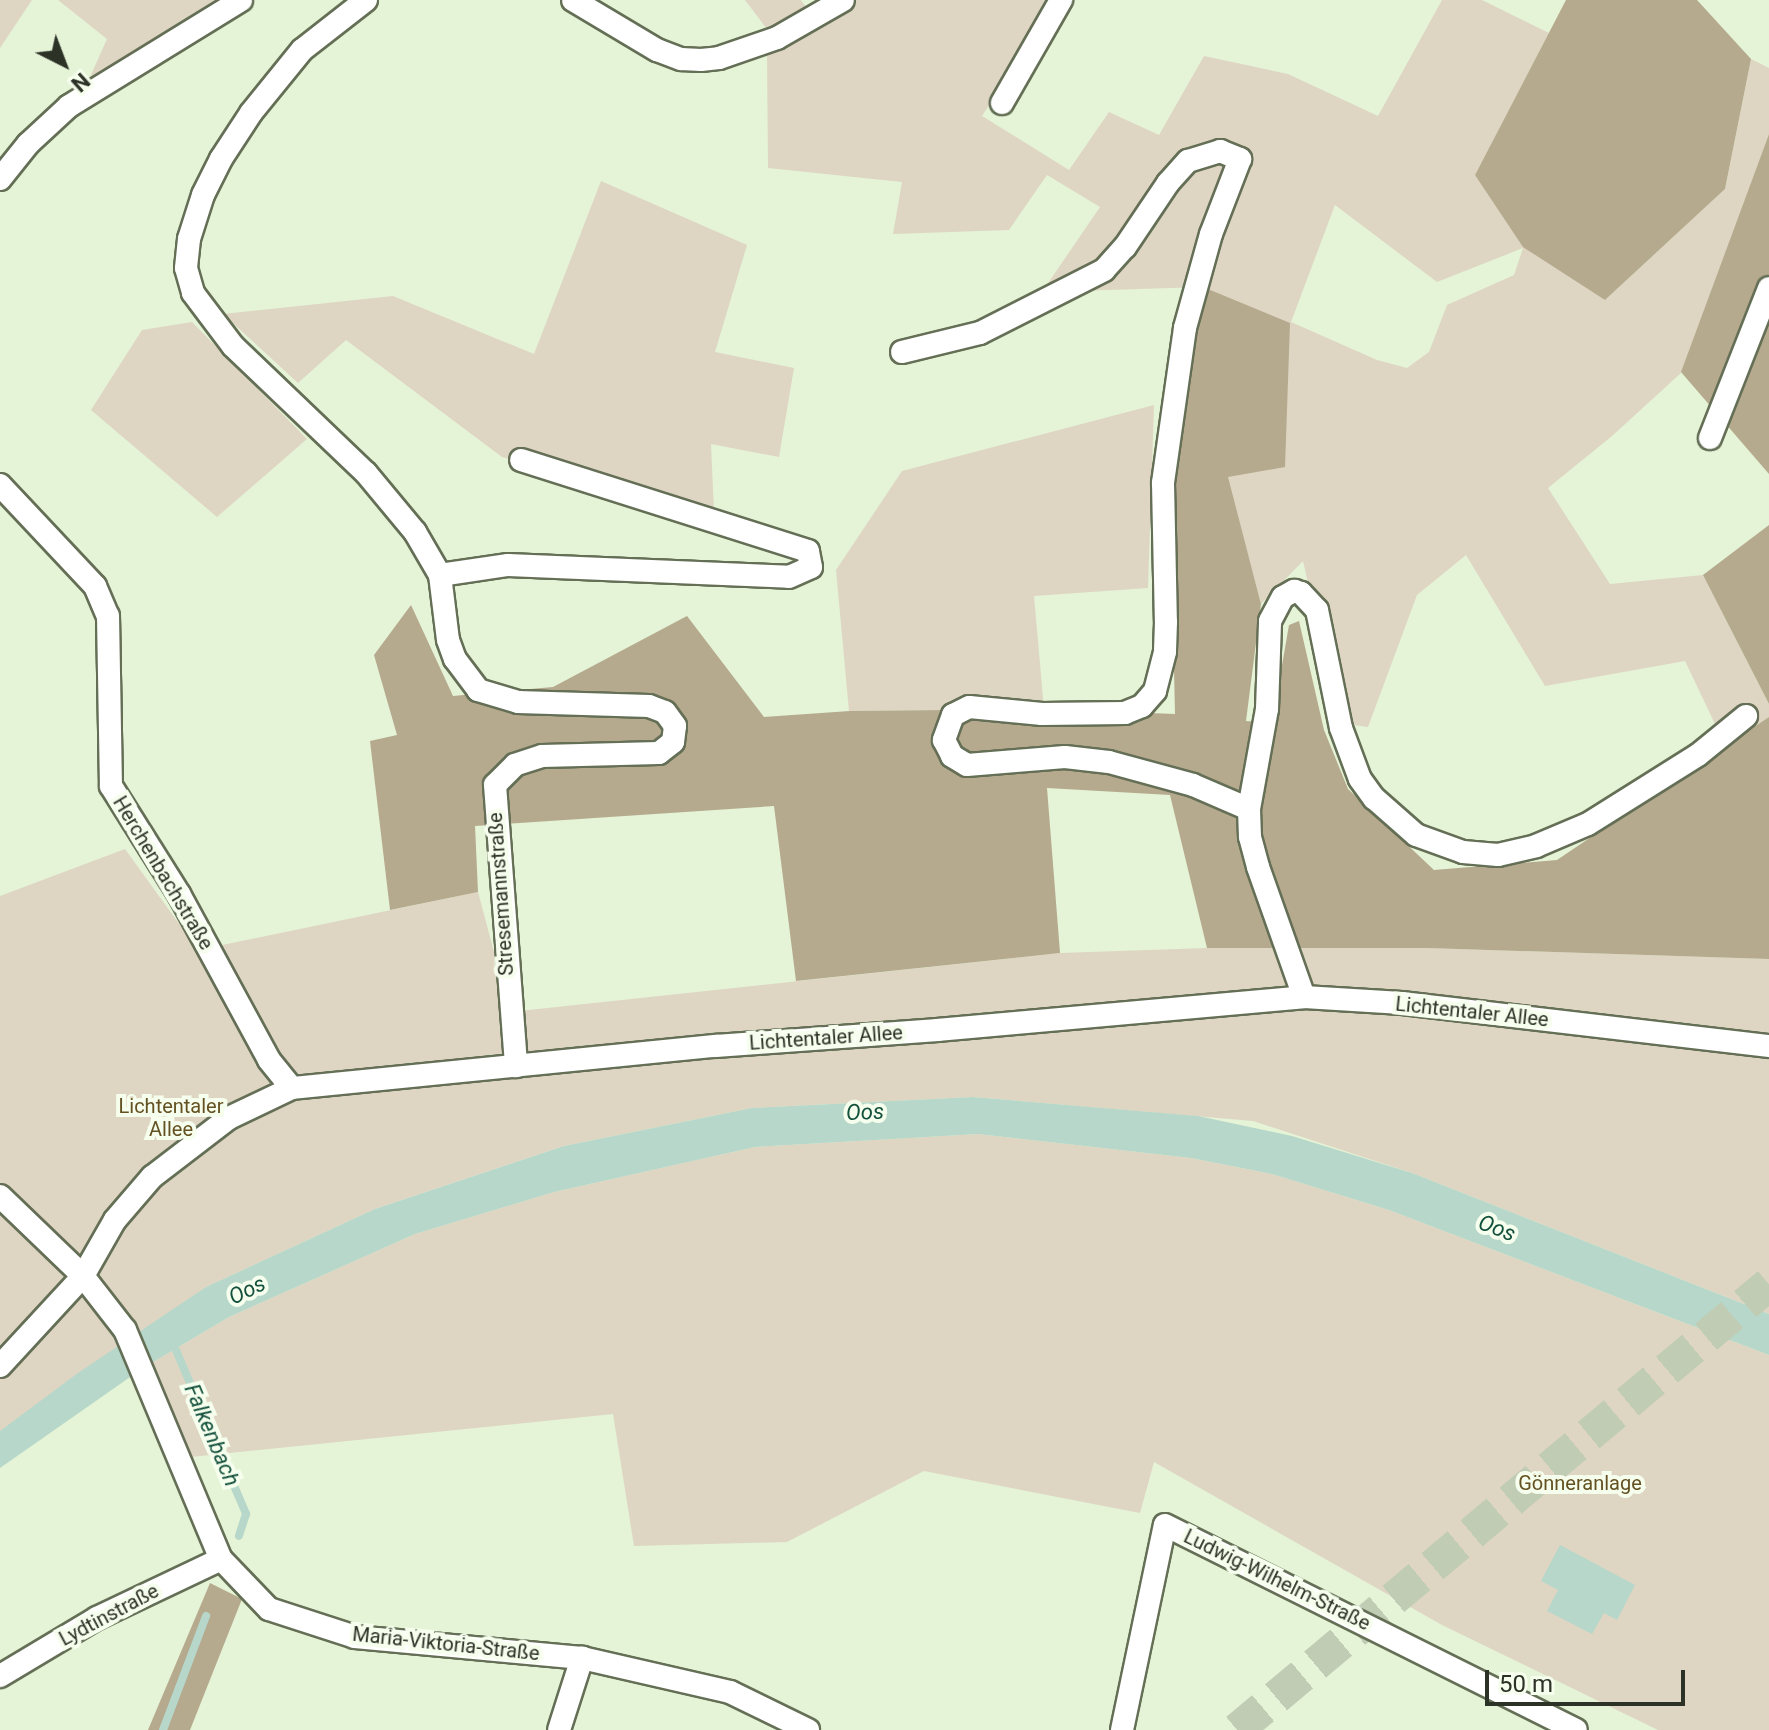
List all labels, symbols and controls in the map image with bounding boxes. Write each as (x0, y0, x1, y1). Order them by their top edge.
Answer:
north arrow (24, 24, 104, 104)
text: N (66, 68, 95, 97)
street label: Herchenbachstraße (108, 792, 218, 954)
street label: Stresemannstraße (483, 812, 519, 976)
street label: Lichtentaler Allee (1394, 992, 1550, 1032)
street label: Lichtentaler Allee (748, 1021, 904, 1055)
park label: Lichtentaler Allee (119, 1094, 223, 1141)
water label: Oos (846, 1098, 884, 1126)
water label: Oos (1475, 1209, 1519, 1247)
water label: Oos (224, 1270, 270, 1310)
water label: Falkenbach (179, 1380, 245, 1490)
park label: Gönneranlage (1518, 1471, 1642, 1495)
street label: Ludwig-Wilhelm-Straße (1180, 1524, 1374, 1636)
street label: Lydtinstraße (55, 1579, 163, 1651)
street label: Maria-Viktoria-Straße (351, 1622, 541, 1666)
scale bar (1489, 1654, 1689, 1704)
text: 50 m (1499, 1670, 1553, 1698)

